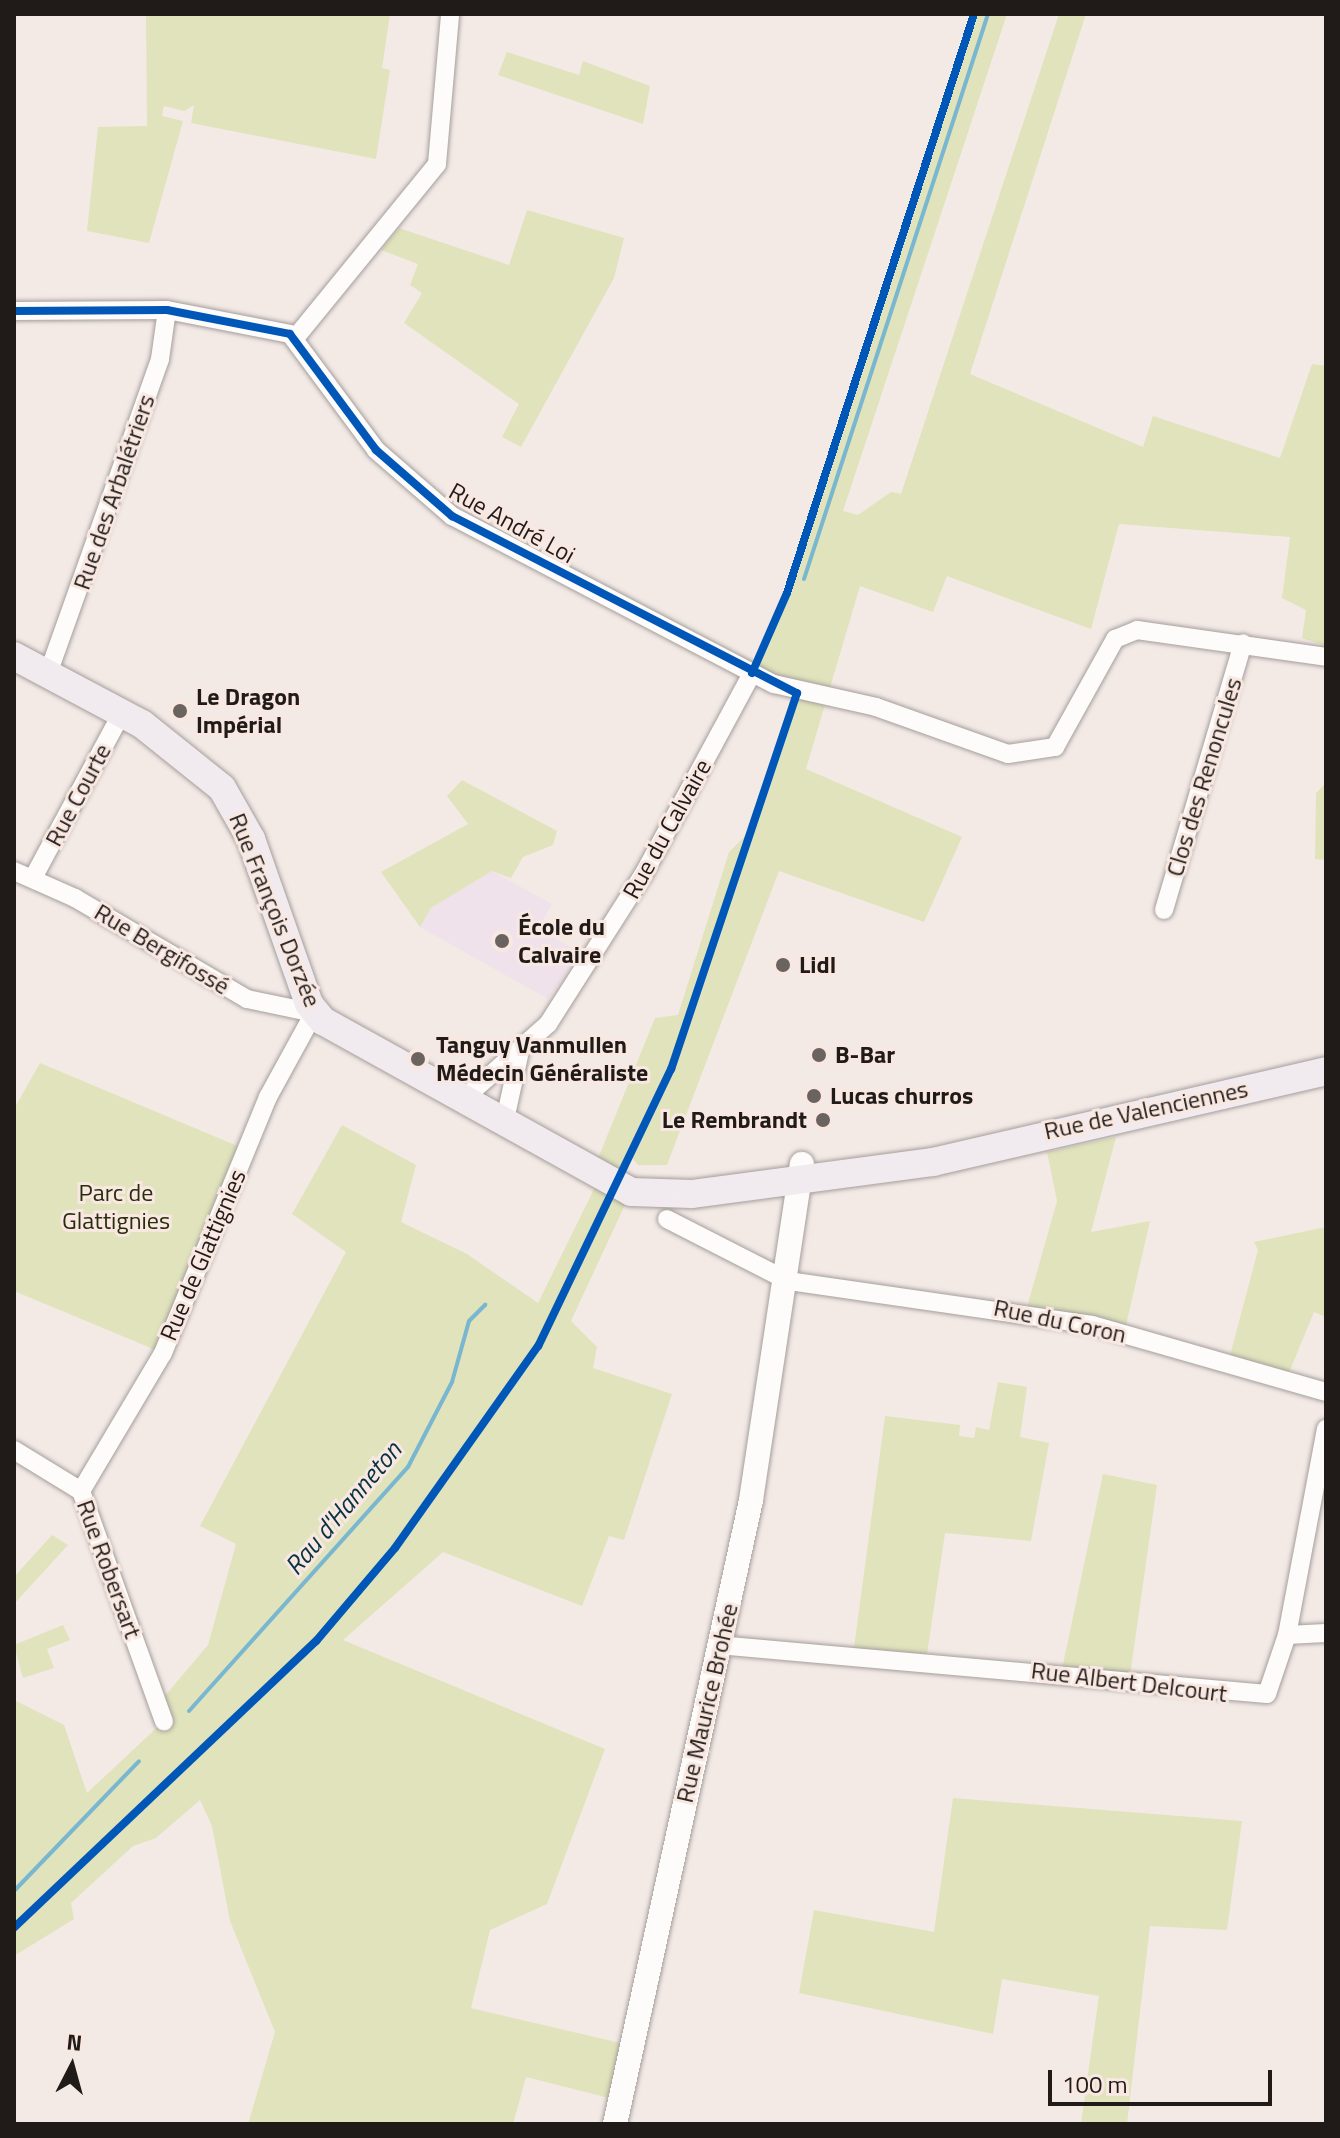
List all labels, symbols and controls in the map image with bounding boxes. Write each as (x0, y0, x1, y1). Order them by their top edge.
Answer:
street label: Rue des Arbalétriers (67, 391, 161, 593)
street label: Rue André Loi (444, 477, 580, 569)
street label: Clos des Renoncules (1160, 674, 1248, 880)
place label: Le Dragon Impérial (196, 683, 300, 739)
marker: Le Dragon Impérial (171, 702, 189, 720)
street label: Rue Courte (39, 739, 117, 851)
street label: Rue du Calvaire (617, 754, 717, 904)
street label: Rue François Dorzée (223, 809, 327, 1011)
street label: Rue Bergifossé (89, 897, 235, 1001)
place label: École du Calvaire (518, 913, 605, 969)
marker: École du Calvaire (493, 932, 511, 950)
place label: Lidl (799, 951, 836, 979)
marker: Lidl (774, 956, 792, 974)
place label: Tanguy Vanmullen Médecin Généraliste (436, 1031, 648, 1087)
place label: B-Bar (835, 1041, 895, 1069)
marker: B-Bar (810, 1046, 828, 1064)
marker: Tanguy Vanmullen Médecin Généraliste (407, 1048, 429, 1070)
street label: Rue de Valenciennes (1041, 1074, 1251, 1146)
place label: Lucas churros (830, 1082, 973, 1110)
marker: Lucas churros (805, 1087, 823, 1105)
place label: Le Rembrandt (662, 1106, 807, 1134)
marker: Le Rembrandt (814, 1111, 832, 1129)
street label: Rue de Glattignies (154, 1165, 252, 1345)
park label: Parc de Glattignies (62, 1179, 170, 1235)
street label: Rue du Coron (991, 1293, 1129, 1349)
water label: Rau d'Hanneton (278, 1435, 408, 1581)
street label: Rue Robersart (71, 1496, 147, 1642)
street label: Rue Maurice Brohée (670, 1601, 744, 1805)
street label: Rue Albert Delcourt (1029, 1656, 1229, 1708)
text: N (65, 2024, 84, 2060)
north arrow (32, 2026, 112, 2106)
scale bar (1052, 2054, 1276, 2104)
text: 100 m (1062, 2066, 1128, 2102)

